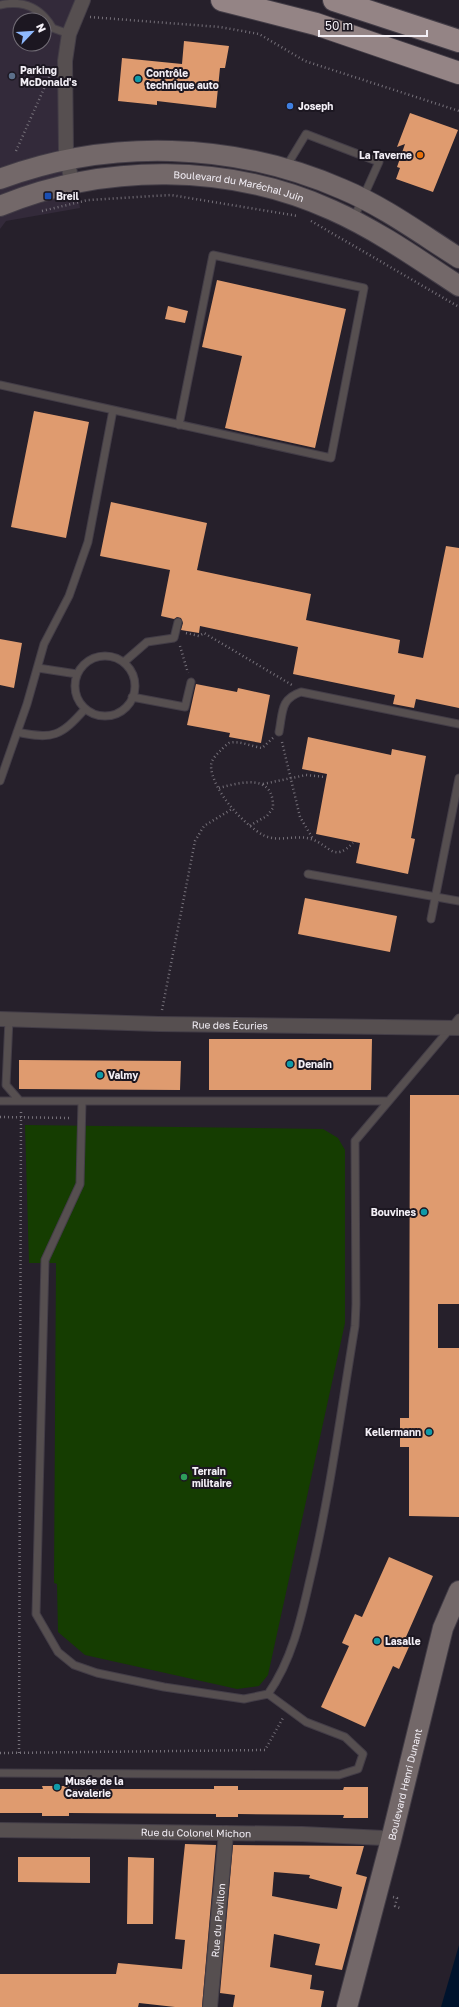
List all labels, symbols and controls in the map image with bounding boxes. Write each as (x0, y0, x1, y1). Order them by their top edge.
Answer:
north arrow (12, 12, 52, 52)
scale bar (319, 12, 427, 38)
text: 50 m (325, 18, 353, 33)
text: N (34, 21, 49, 34)
place label: Parking McDonald's (20, 64, 77, 88)
place label: Contrôle technique auto (146, 67, 219, 91)
marker: Parking McDonald's (7, 71, 17, 81)
marker: Contrôle technique auto (133, 74, 143, 84)
place label: Joseph (298, 100, 333, 112)
marker: Joseph (285, 101, 295, 111)
place label: La Taverne (359, 149, 412, 161)
marker: La Taverne (415, 150, 425, 160)
street label: Boulevard du Maréchal Juin (173, 168, 306, 204)
place label: Breil (56, 190, 79, 202)
marker: Breil (43, 191, 53, 201)
street label: Rue des Écuries (192, 1018, 268, 1031)
place label: Denain (298, 1058, 332, 1070)
marker: Denain (285, 1059, 295, 1069)
place label: Valmy (108, 1069, 138, 1081)
marker: Valmy (95, 1070, 105, 1080)
place label: Bouvines (371, 1206, 416, 1218)
marker: Bouvines (419, 1207, 429, 1217)
place label: Kellermann (365, 1426, 421, 1438)
marker: Kellermann (424, 1427, 434, 1437)
place label: Terrain militaire (192, 1465, 232, 1489)
marker: Terrain militaire (179, 1472, 189, 1482)
place label: Lasalle (385, 1635, 421, 1647)
marker: Lasalle (372, 1636, 382, 1646)
street label: Boulevard Henri Dunant (385, 1727, 424, 1841)
place label: Musée de la Cavalerie (65, 1775, 124, 1799)
marker: Musée de la Cavalerie (52, 1782, 62, 1792)
street label: Rue du Colonel Michon (141, 1826, 251, 1839)
street label: Rue du Pavillon (209, 1883, 227, 1958)

